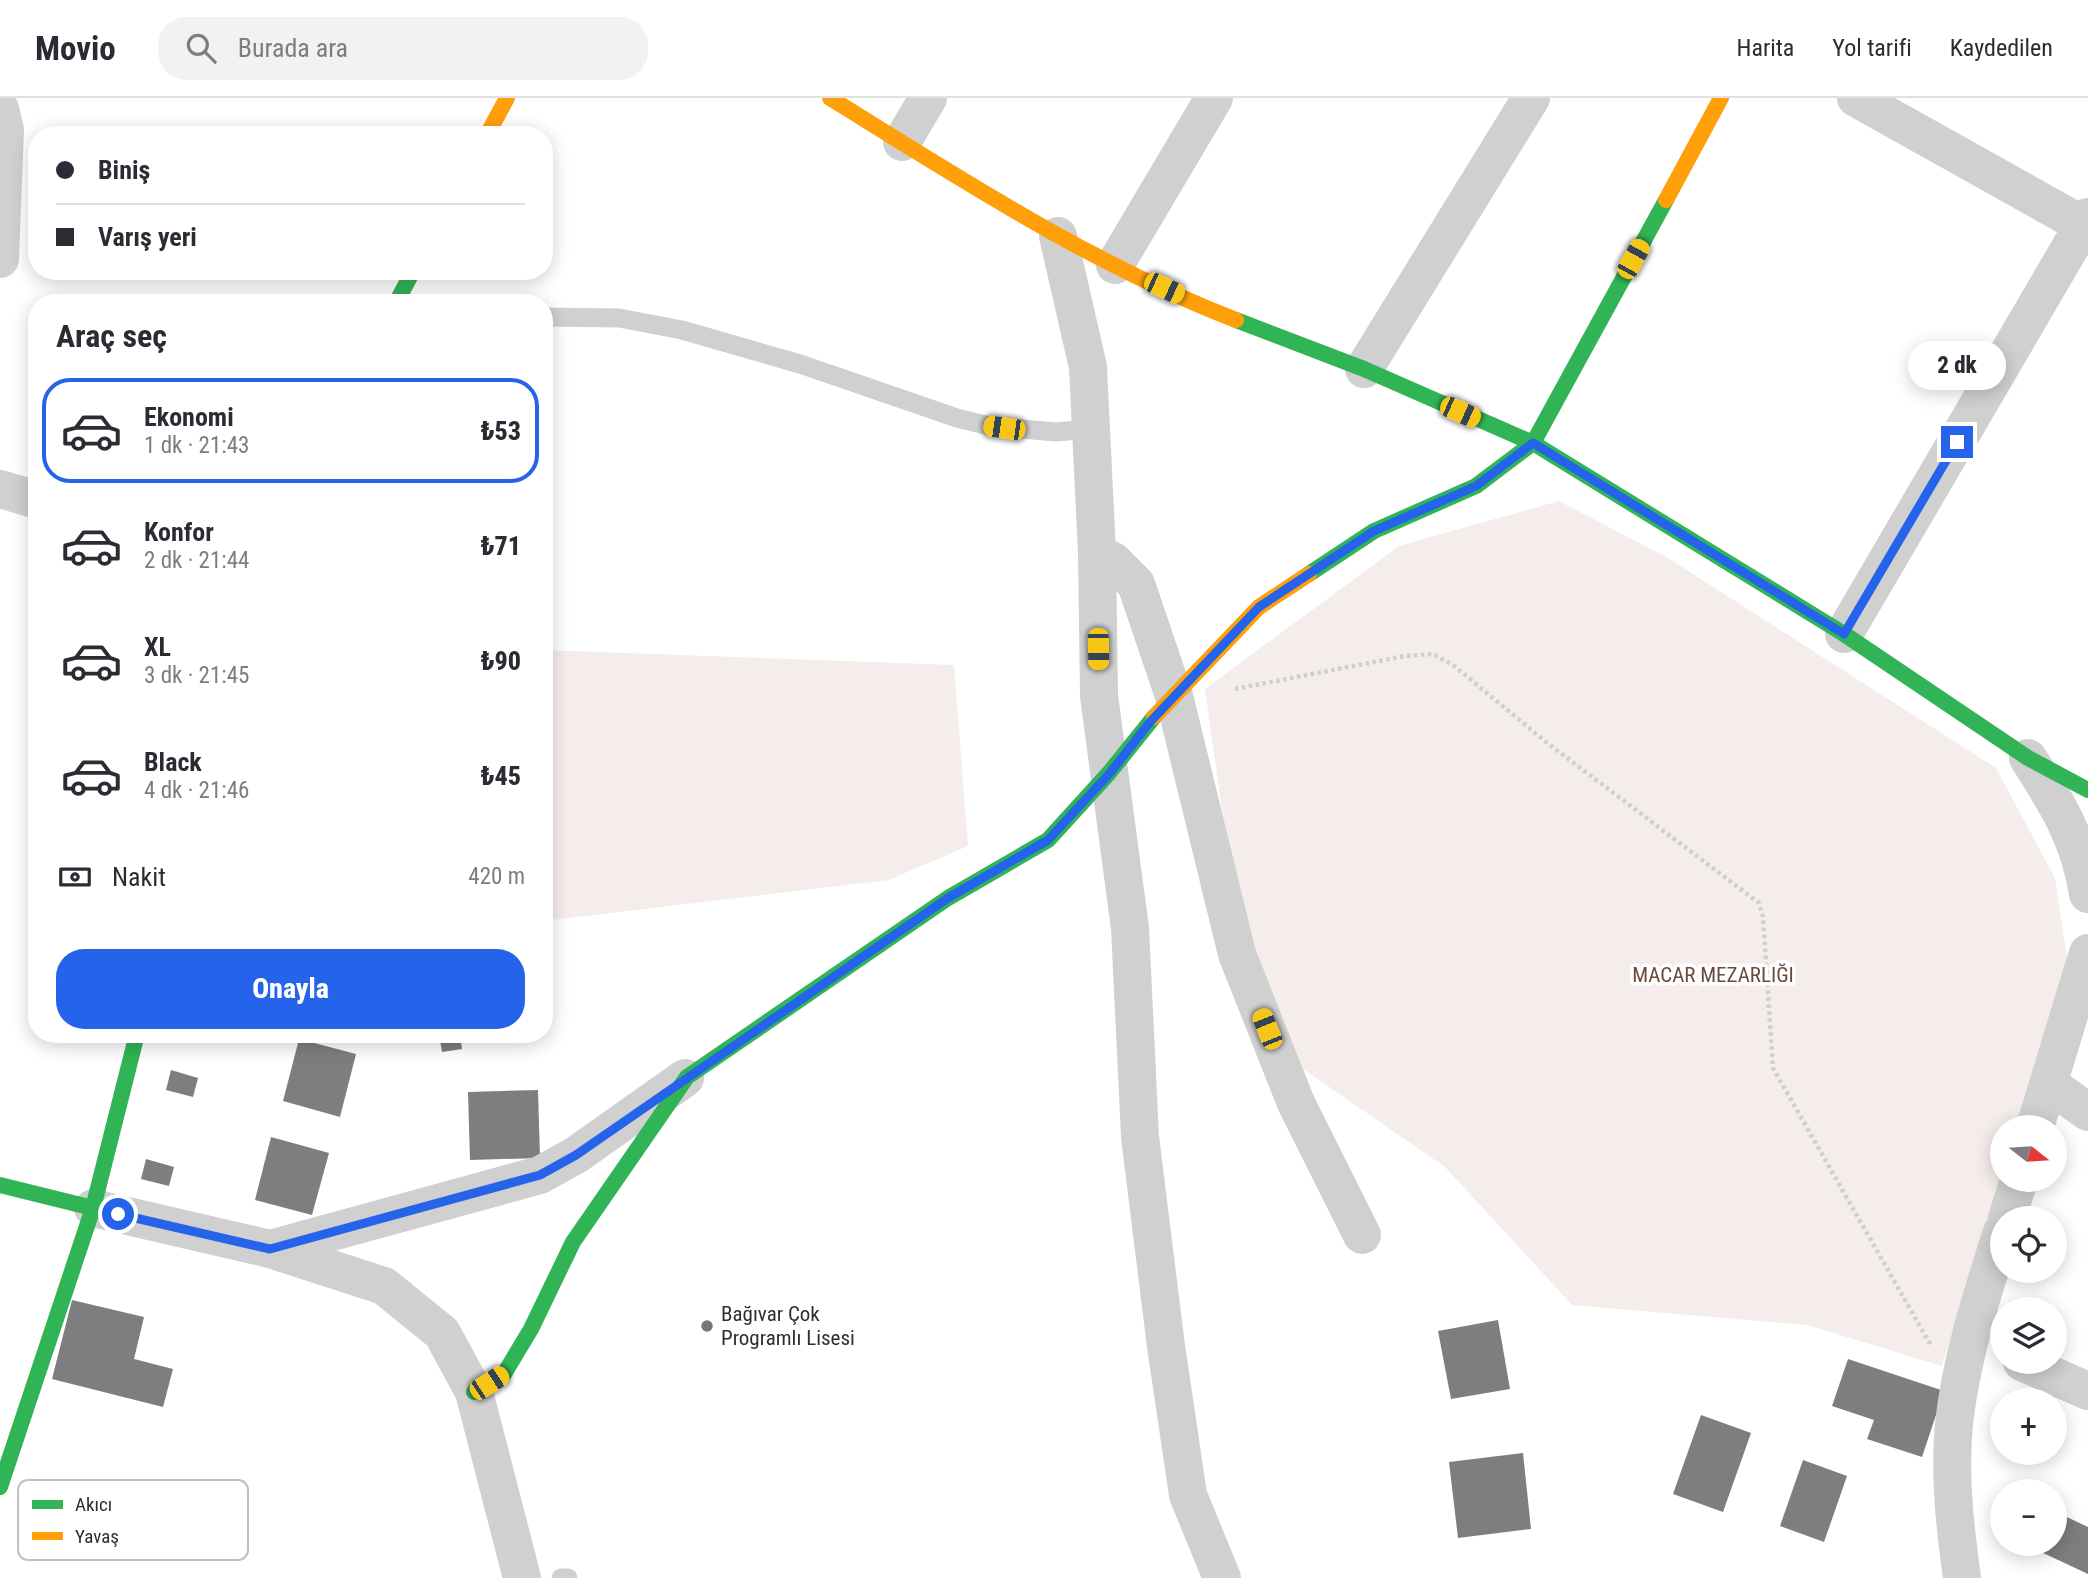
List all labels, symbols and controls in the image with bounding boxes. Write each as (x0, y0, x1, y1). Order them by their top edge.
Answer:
search box (158, 17, 648, 80)
text: Movio (35, 29, 116, 68)
icon: search (182, 29, 220, 67)
text: Burada ara (238, 33, 348, 63)
text: Harita (1737, 34, 1794, 62)
text: Yol tarifi (1832, 34, 1912, 62)
text: Kaydedilen (1950, 34, 2053, 62)
text: Biniş (98, 155, 150, 185)
text: Varış yeri (98, 222, 197, 252)
car (1614, 236, 1653, 282)
car (1141, 270, 1188, 306)
text: Araç seç (56, 317, 167, 355)
callout: 2 dk (1908, 341, 2006, 390)
text: 2 dk (1937, 352, 1977, 379)
car (1437, 394, 1484, 430)
icon: car (60, 399, 123, 462)
text: Ekonomi (144, 402, 234, 432)
car (982, 415, 1027, 441)
text: ₺53 (480, 416, 521, 446)
route end (1941, 426, 1973, 458)
text: 1 dk · 21:43 (144, 432, 249, 459)
icon: car (60, 514, 123, 577)
text: Konfor (144, 517, 214, 547)
text: ₺71 (480, 531, 521, 561)
text: 2 dk · 21:44 (144, 547, 249, 574)
car (1088, 628, 1109, 670)
icon: car (60, 629, 123, 692)
text: XL (144, 632, 171, 662)
text: ₺90 (480, 646, 521, 676)
text: 3 dk · 21:45 (144, 662, 249, 689)
icon: car (60, 744, 123, 807)
text: Black (144, 747, 202, 777)
text: ₺45 (480, 761, 521, 791)
text: 4 dk · 21:46 (144, 777, 249, 804)
icon: cash (56, 858, 94, 896)
text: Nakit (112, 862, 166, 892)
text: 420 m (468, 863, 525, 890)
button: Onayla (56, 949, 525, 1029)
park label: MACAR MEZARLIĞI (1632, 963, 1794, 987)
car (1250, 1006, 1285, 1052)
north arrow (1990, 1115, 2067, 1192)
map controls (1990, 1115, 2067, 1556)
route start (102, 1198, 134, 1230)
button: locate (1990, 1206, 2067, 1283)
button: layers (1990, 1297, 2067, 1374)
place label: Bağıvar Çok Programlı Lisesi (721, 1302, 855, 1350)
marker: Bağıvar Çok Programlı Lisesi (699, 1318, 715, 1334)
car (466, 1363, 513, 1403)
button: + (1990, 1388, 2067, 1465)
button: − (1990, 1479, 2067, 1556)
legend (18, 1480, 248, 1560)
text: Akıcı (75, 1493, 112, 1516)
text: Yavaş (75, 1525, 119, 1548)

